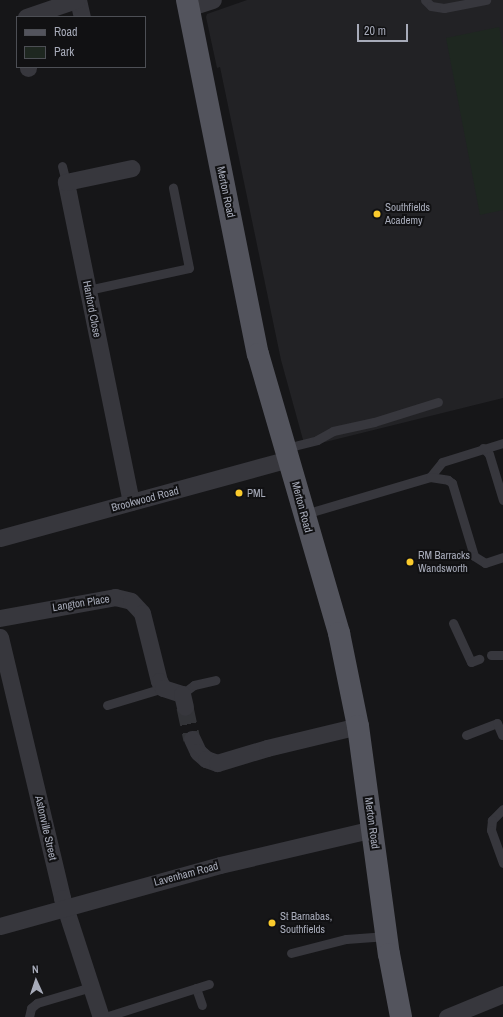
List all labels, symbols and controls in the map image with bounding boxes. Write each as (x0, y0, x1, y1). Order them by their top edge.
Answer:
legend (16, 16, 146, 68)
scale bar (359, 16, 410, 42)
text: 20 m (364, 23, 386, 39)
text: Road (54, 24, 78, 40)
text: Park (54, 44, 74, 60)
street label: Merton Road (214, 165, 238, 219)
place label: Southfields Academy (385, 201, 430, 227)
marker: Southfields Academy (372, 209, 382, 219)
street label: Hanford Close (80, 279, 104, 339)
street label: Merton Road (289, 480, 315, 534)
street label: Brookwood Road (110, 484, 180, 514)
place label: PML (247, 486, 266, 500)
marker: PML (234, 488, 244, 498)
place label: RM Barracks Wandsworth (418, 549, 470, 575)
marker: RM Barracks Wandsworth (405, 557, 415, 567)
street label: Langton Place (51, 592, 111, 614)
street label: Astonville Street (32, 795, 60, 861)
street label: Merton Road (362, 796, 382, 850)
street label: Lavenham Road (152, 859, 220, 889)
place label: St Barnabas, Southfields (280, 910, 332, 936)
marker: St Barnabas, Southfields (267, 918, 277, 928)
north arrow (16, 961, 56, 1001)
text: N (32, 962, 39, 976)

